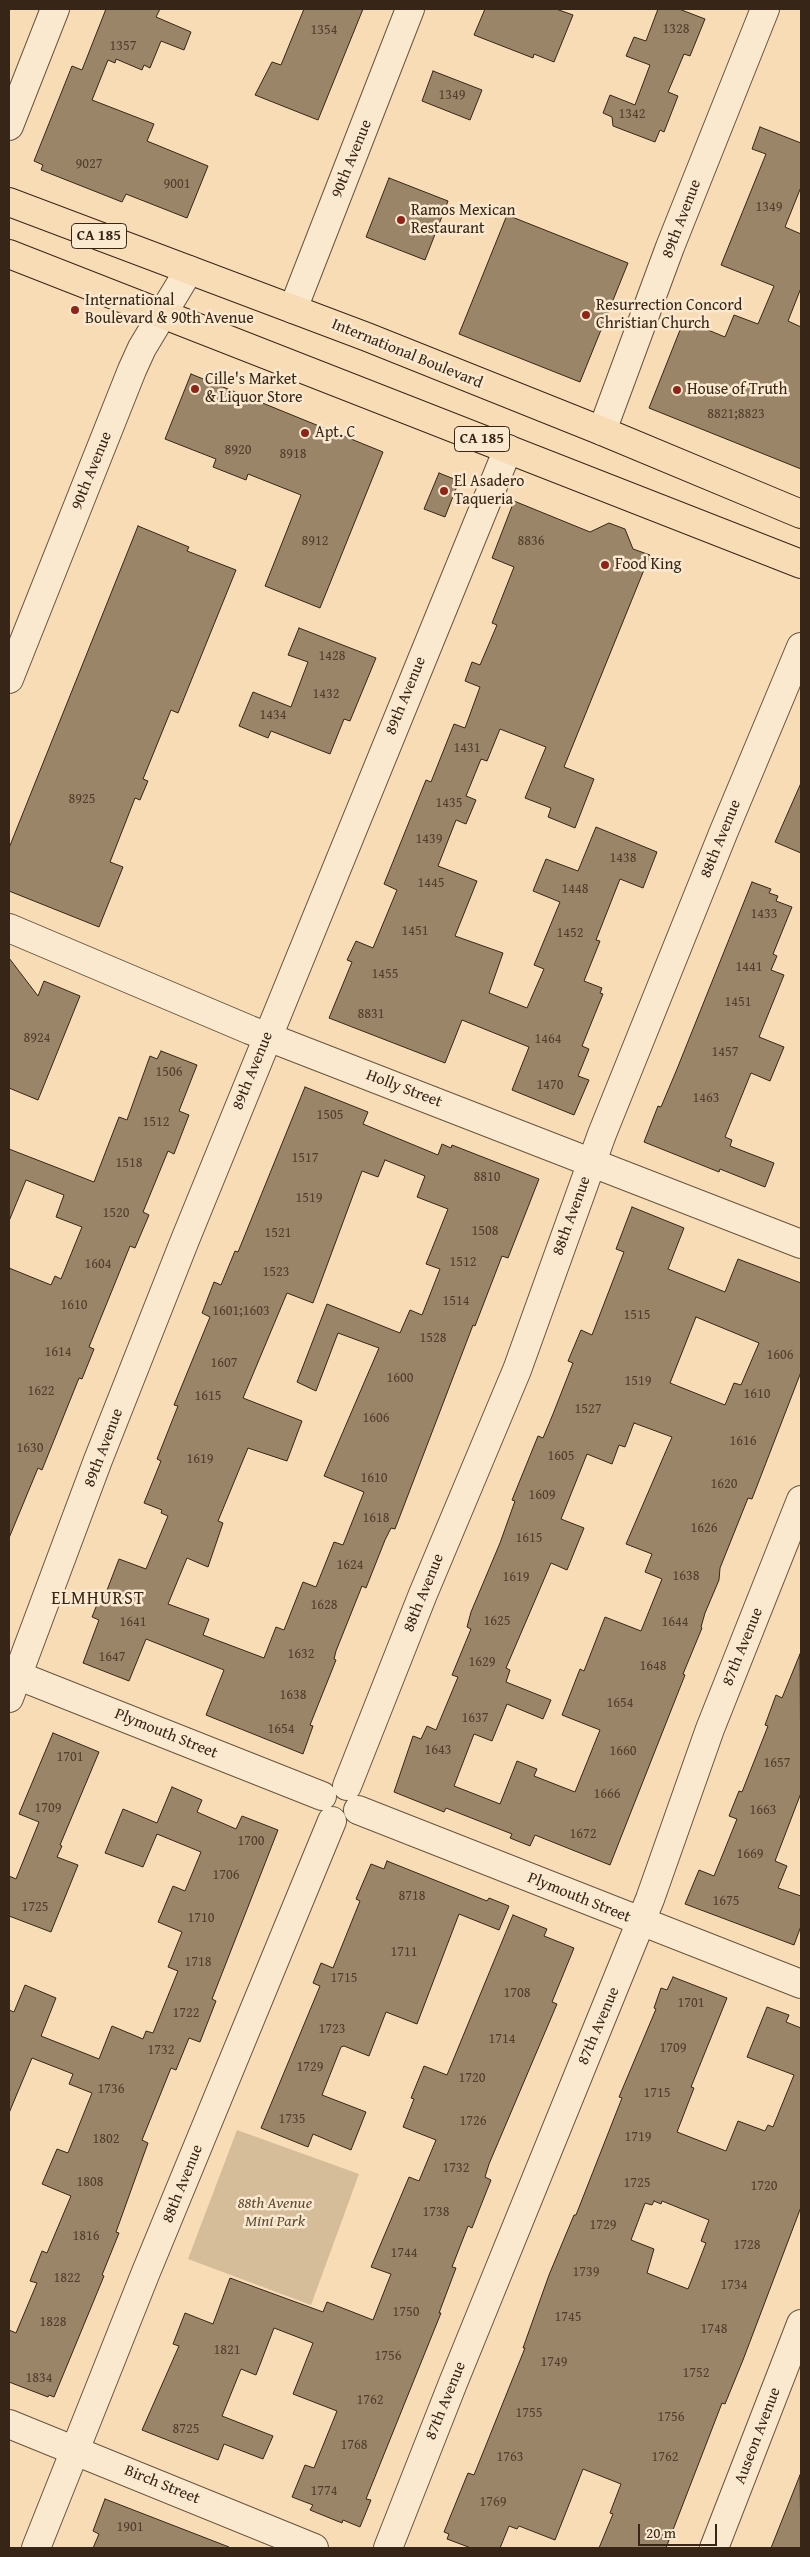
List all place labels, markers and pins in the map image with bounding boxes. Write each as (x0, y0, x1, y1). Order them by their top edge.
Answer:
place label: Ramos Mexican Restaurant (411, 201, 516, 239)
marker: Ramos Mexican Restaurant (395, 214, 407, 226)
place label: International Boulevard & 90th Avenue (85, 291, 254, 329)
place label: Resurrection Concord Christian Church (596, 296, 742, 334)
marker: International Boulevard & 90th Avenue (69, 304, 81, 316)
marker: Resurrection Concord Christian Church (580, 309, 592, 321)
place label: Cille's Market & Liquor Store (205, 370, 302, 408)
place label: House of Truth (687, 380, 787, 400)
marker: Cille's Market & Liquor Store (189, 383, 201, 395)
marker: House of Truth (671, 384, 683, 396)
place label: Apt. C (315, 423, 355, 443)
marker: Apt. C (299, 427, 311, 439)
place label: El Asadero Taqueria (454, 472, 524, 510)
marker: El Asadero Taqueria (438, 485, 450, 497)
place label: Food King (615, 555, 681, 575)
marker: Food King (599, 559, 611, 571)

